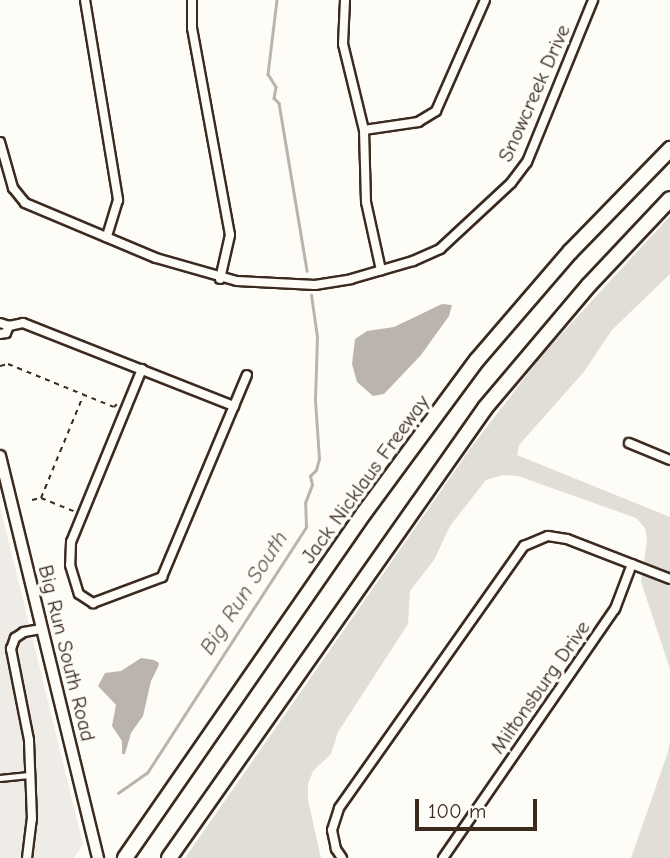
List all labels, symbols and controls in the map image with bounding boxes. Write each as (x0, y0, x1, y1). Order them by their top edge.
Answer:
street label: Snowcreek Drive (492, 20, 576, 166)
street label: Jack Nicklaus Freeway (295, 390, 435, 568)
water label: Big Run South (194, 526, 294, 660)
street label: Big Run South Road (33, 562, 101, 744)
street label: Miltonsburg Drive (485, 616, 595, 758)
scale bar (418, 784, 540, 828)
text: 100 m (428, 799, 486, 823)

